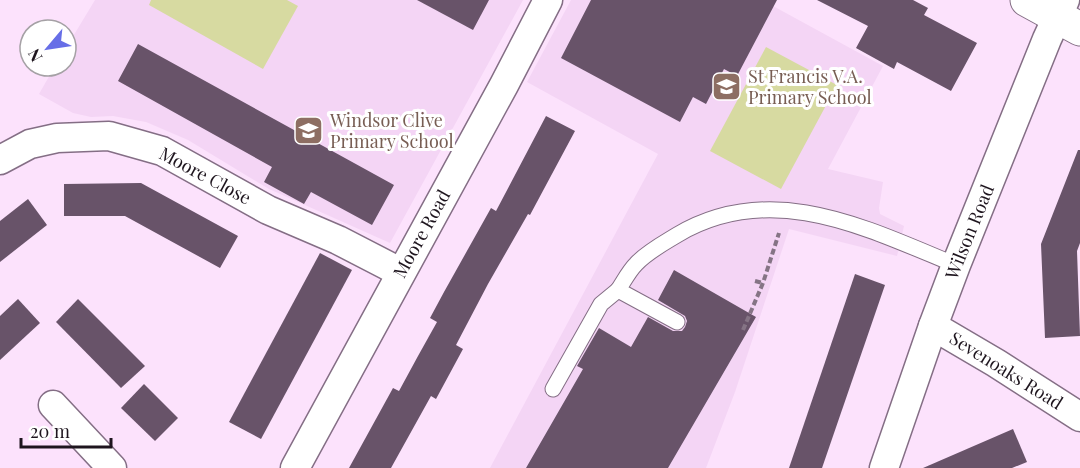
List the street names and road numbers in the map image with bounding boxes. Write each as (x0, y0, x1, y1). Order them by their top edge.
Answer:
street label: Moore Close (155, 141, 256, 209)
street label: Wilson Road (939, 180, 999, 284)
street label: Moore Road (387, 185, 455, 282)
street label: Sevenoaks Road (945, 326, 1068, 415)

